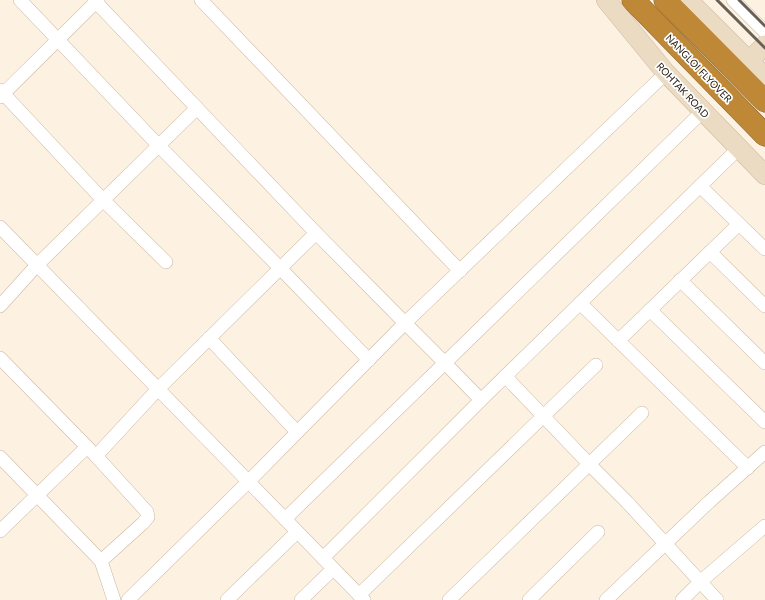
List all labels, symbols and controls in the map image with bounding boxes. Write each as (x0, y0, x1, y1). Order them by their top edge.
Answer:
street label: NANGLOI FLYOVER (663, 32, 735, 105)
street label: ROHTAK ROAD (654, 60, 712, 120)

